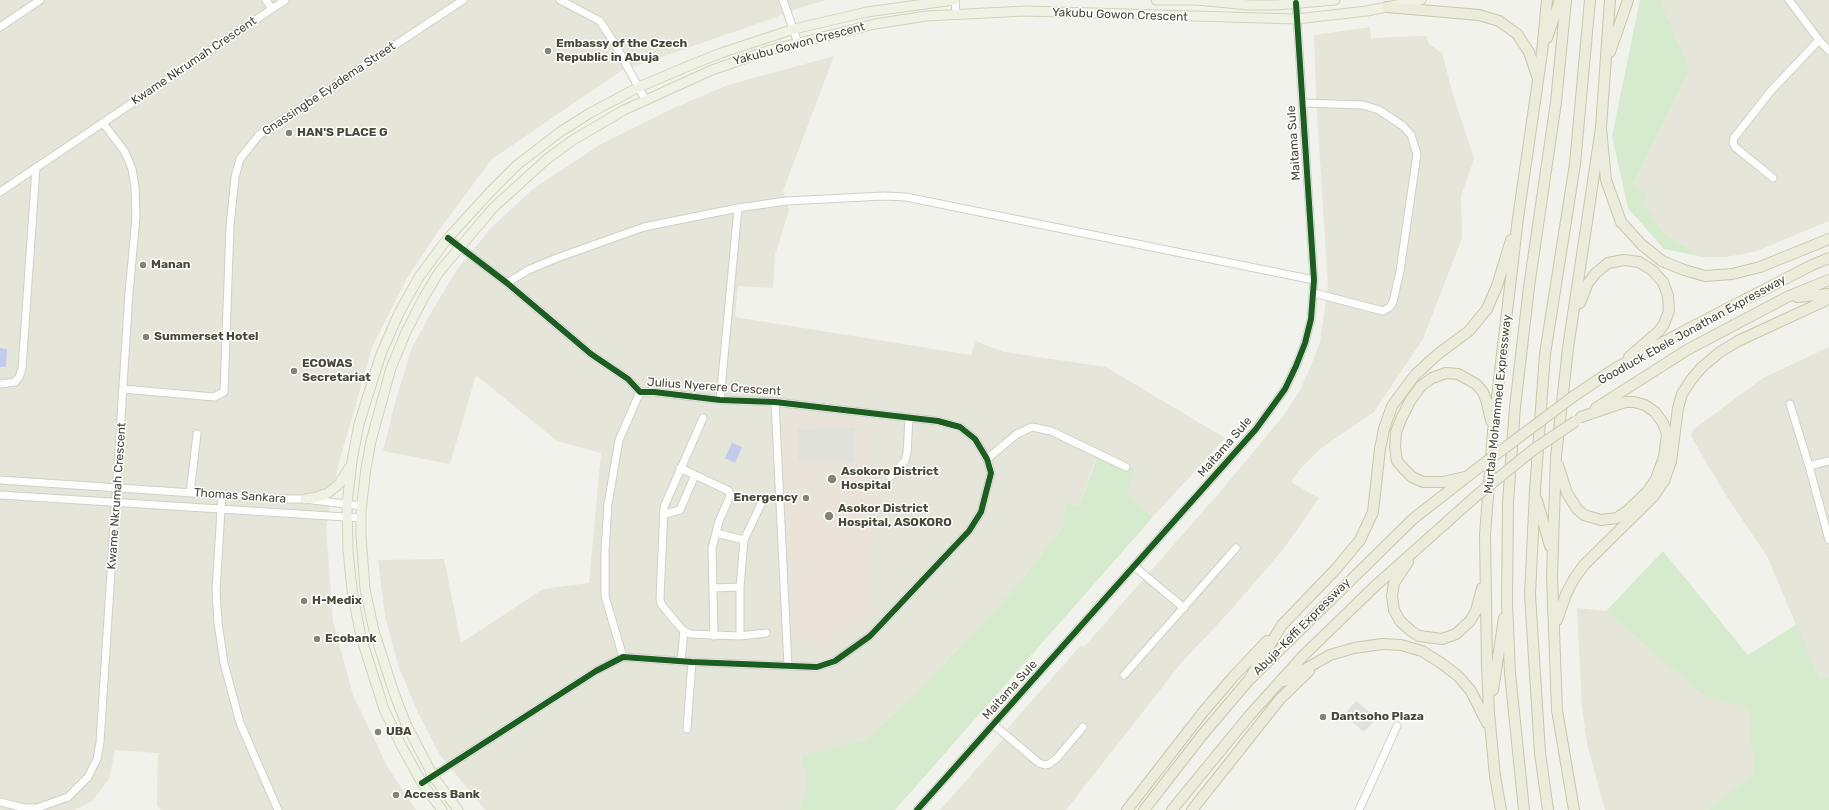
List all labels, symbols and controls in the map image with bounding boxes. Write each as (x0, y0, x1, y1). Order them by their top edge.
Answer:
street label: Yakubu Gowon Crescent (1052, 5, 1188, 25)
street label: Kwame Nkrumah Crescent (129, 14, 259, 108)
street label: Yakubu Gowon Crescent (732, 19, 866, 69)
place label: Embassy of the Czech Republic in Abuja (556, 37, 687, 65)
street label: Gnassingbe Eyadema Street (260, 39, 398, 139)
marker: Embassy of the Czech Republic in Abuja (543, 46, 553, 56)
street label: Maitama Sule (1284, 105, 1304, 181)
place label: HAN'S PLACE G (297, 126, 388, 140)
marker: HAN'S PLACE G (284, 128, 294, 138)
place label: Manan (151, 258, 191, 272)
marker: Manan (138, 260, 148, 270)
street label: Goodluck Ebele Jonathan Expressway (1596, 272, 1788, 388)
street label: Murtala Mohammed Expressway (1481, 314, 1515, 494)
place label: Summerset Hotel (154, 330, 259, 344)
marker: Summerset Hotel (141, 332, 151, 342)
place label: ECOWAS Secretariat (302, 357, 371, 385)
marker: ECOWAS Secretariat (289, 366, 299, 376)
street label: Julius Nyerere Crescent (647, 375, 781, 399)
street label: Maitama Sule (1195, 414, 1255, 480)
street label: Kwame Nkrumah Crescent (105, 422, 129, 570)
place label: Asokoro District Hospital (841, 465, 939, 493)
marker: Asokoro District Hospital (826, 473, 838, 485)
street label: Thomas Sankara (193, 486, 287, 506)
place label: Energency (734, 491, 798, 505)
marker: Energency (801, 493, 811, 503)
place label: Asokor District Hospital, ASOKORO (838, 502, 952, 530)
marker: Asokor District Hospital, ASOKORO (823, 510, 835, 522)
street label: Abuja-Keffi Expressway (1251, 576, 1353, 678)
place label: H-Medix (312, 594, 362, 608)
marker: H-Medix (299, 596, 309, 606)
place label: Ecobank (325, 632, 376, 646)
marker: Ecobank (312, 634, 322, 644)
street label: Maitama Sule (980, 657, 1040, 723)
place label: Dantsoho Plaza (1331, 710, 1424, 724)
marker: Dantsoho Plaza (1318, 712, 1328, 722)
place label: UBA (386, 725, 412, 739)
marker: UBA (373, 727, 383, 737)
place label: Access Bank (404, 788, 480, 802)
marker: Access Bank (391, 790, 401, 800)

